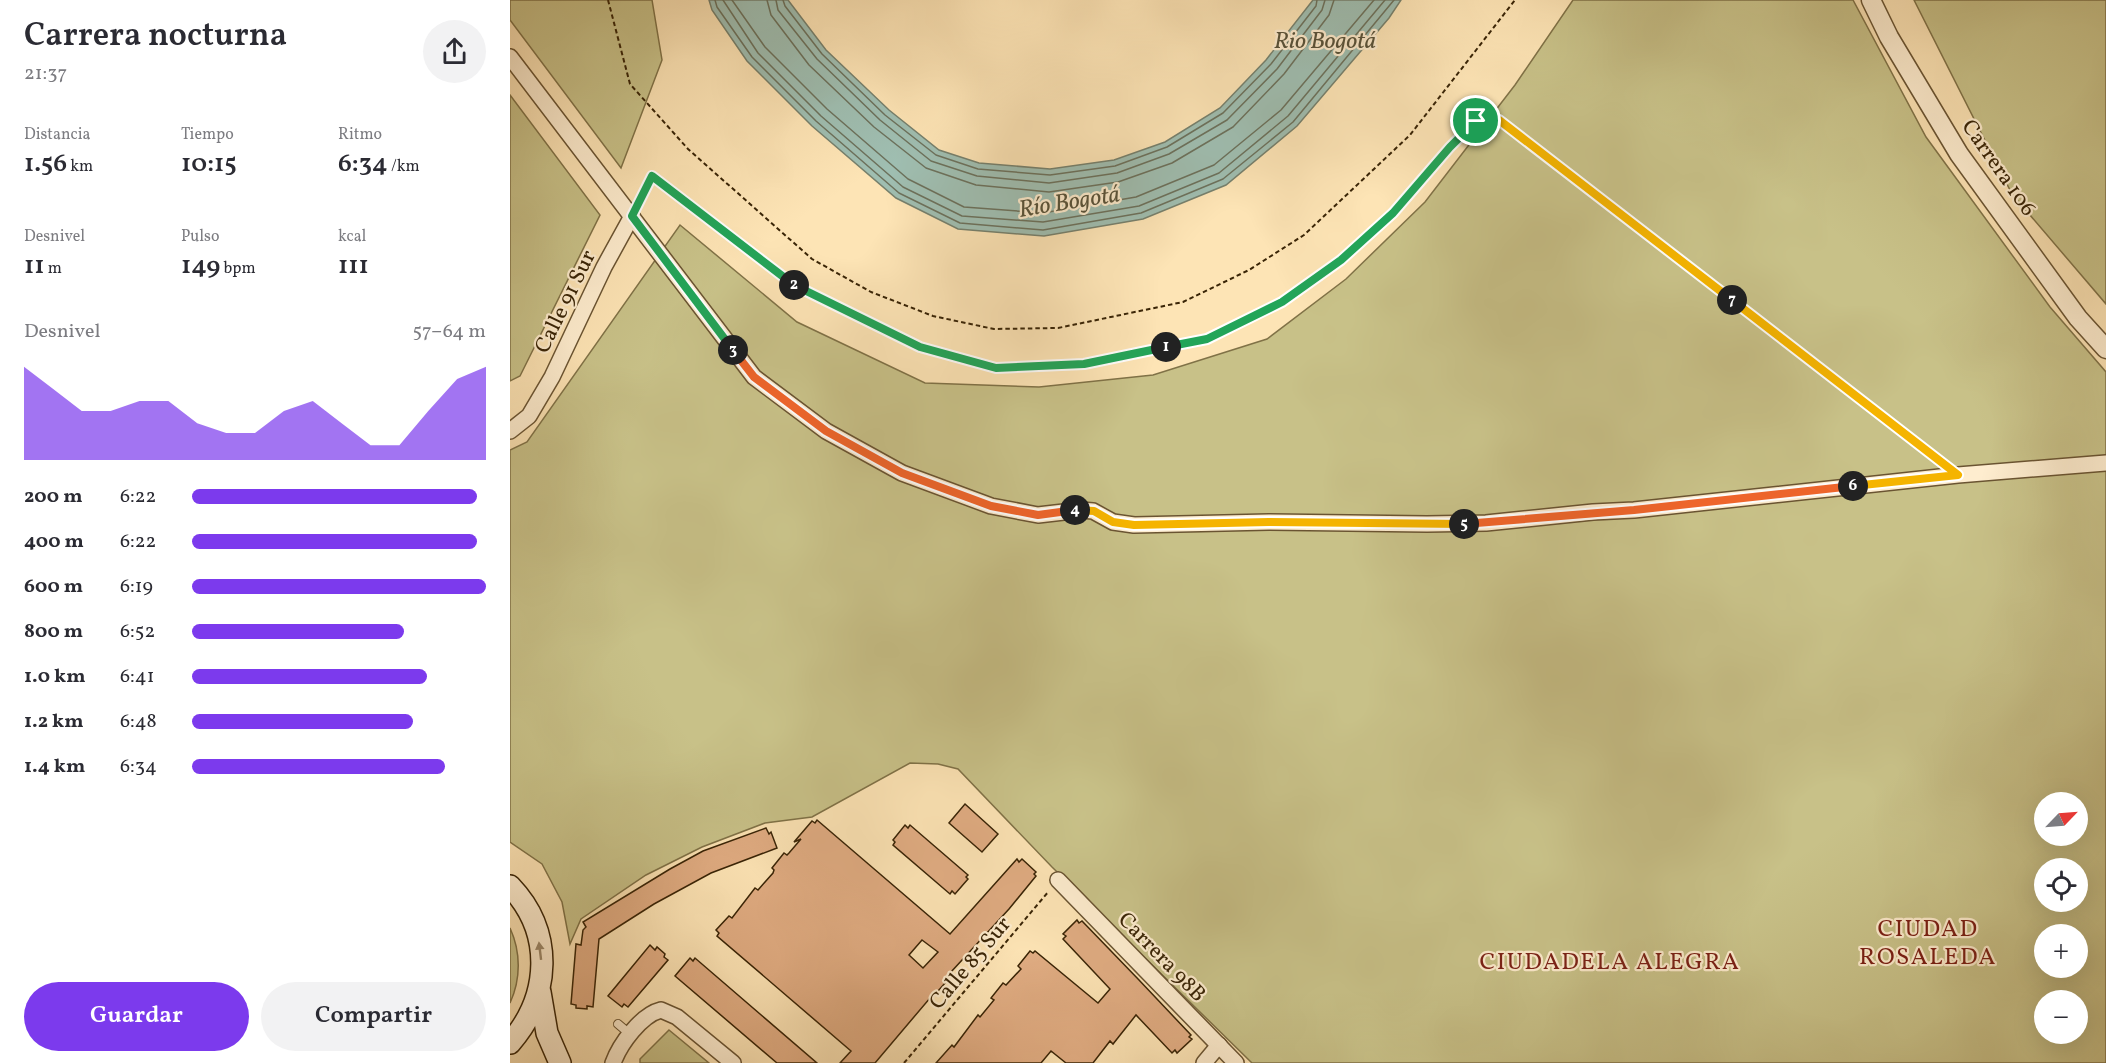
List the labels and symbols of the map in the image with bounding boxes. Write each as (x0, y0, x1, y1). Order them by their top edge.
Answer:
water label: Rio Bogotá (1274, 25, 1376, 59)
pin (1450, 95, 1501, 146)
street label: Carrera 106 (1953, 114, 2043, 223)
water label: Río Bogotá (1016, 178, 1122, 228)
street label: Calle 91 Sur (528, 245, 605, 359)
pin: 2 (779, 270, 809, 300)
pin: 7 (1717, 285, 1747, 315)
pin: 1 (1151, 332, 1181, 362)
pin: 3 (718, 335, 748, 365)
pin: 6 (1838, 471, 1868, 501)
pin: 4 (1060, 495, 1090, 525)
pin: 5 (1449, 509, 1479, 539)
north arrow (2034, 792, 2088, 846)
street label: Carrera 98B (1110, 906, 1212, 1010)
street label: Calle 85 Sur (923, 910, 1019, 1017)
district label: CIUDAD ROSALEDA (1859, 913, 1997, 975)
one-way arrow (536, 941, 545, 960)
district label: CIUDADELA ALEGRA (1480, 946, 1741, 980)

